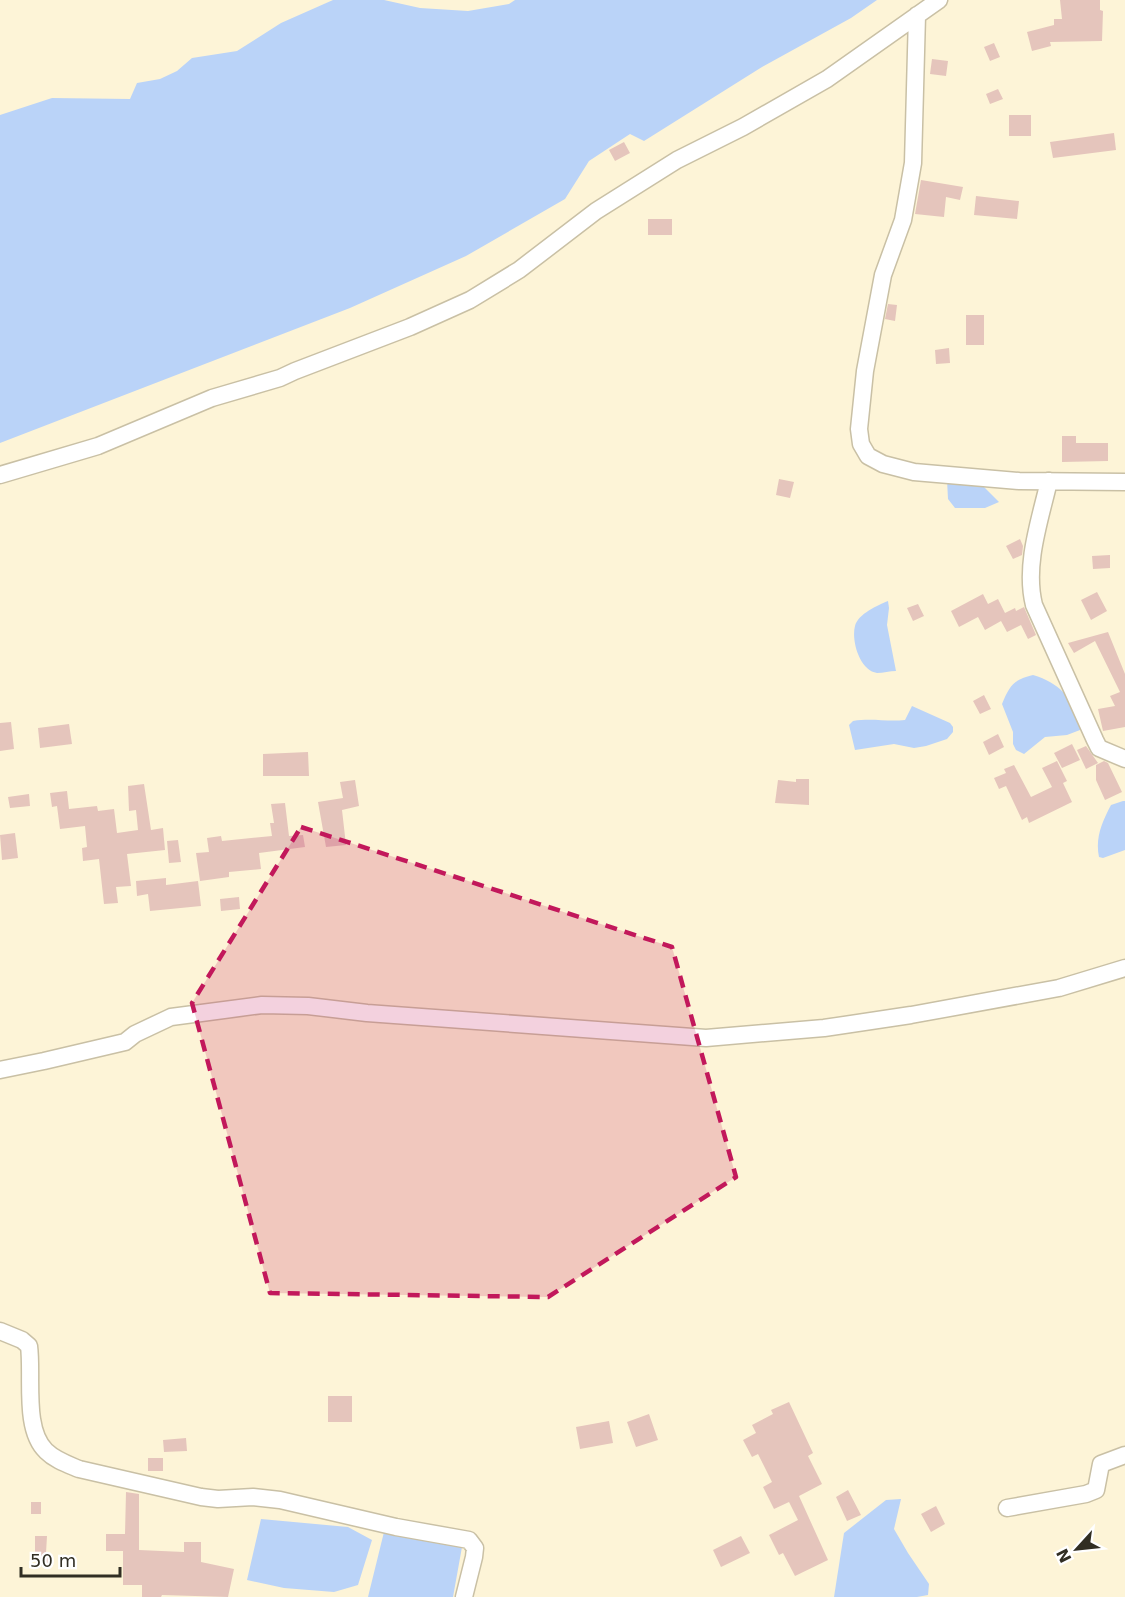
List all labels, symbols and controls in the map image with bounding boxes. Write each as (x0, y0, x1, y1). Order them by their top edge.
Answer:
north arrow (1047, 1519, 1107, 1579)
scale bar (21, 1540, 120, 1578)
text: N (1053, 1545, 1076, 1566)
text: 50 m (30, 1550, 76, 1571)

